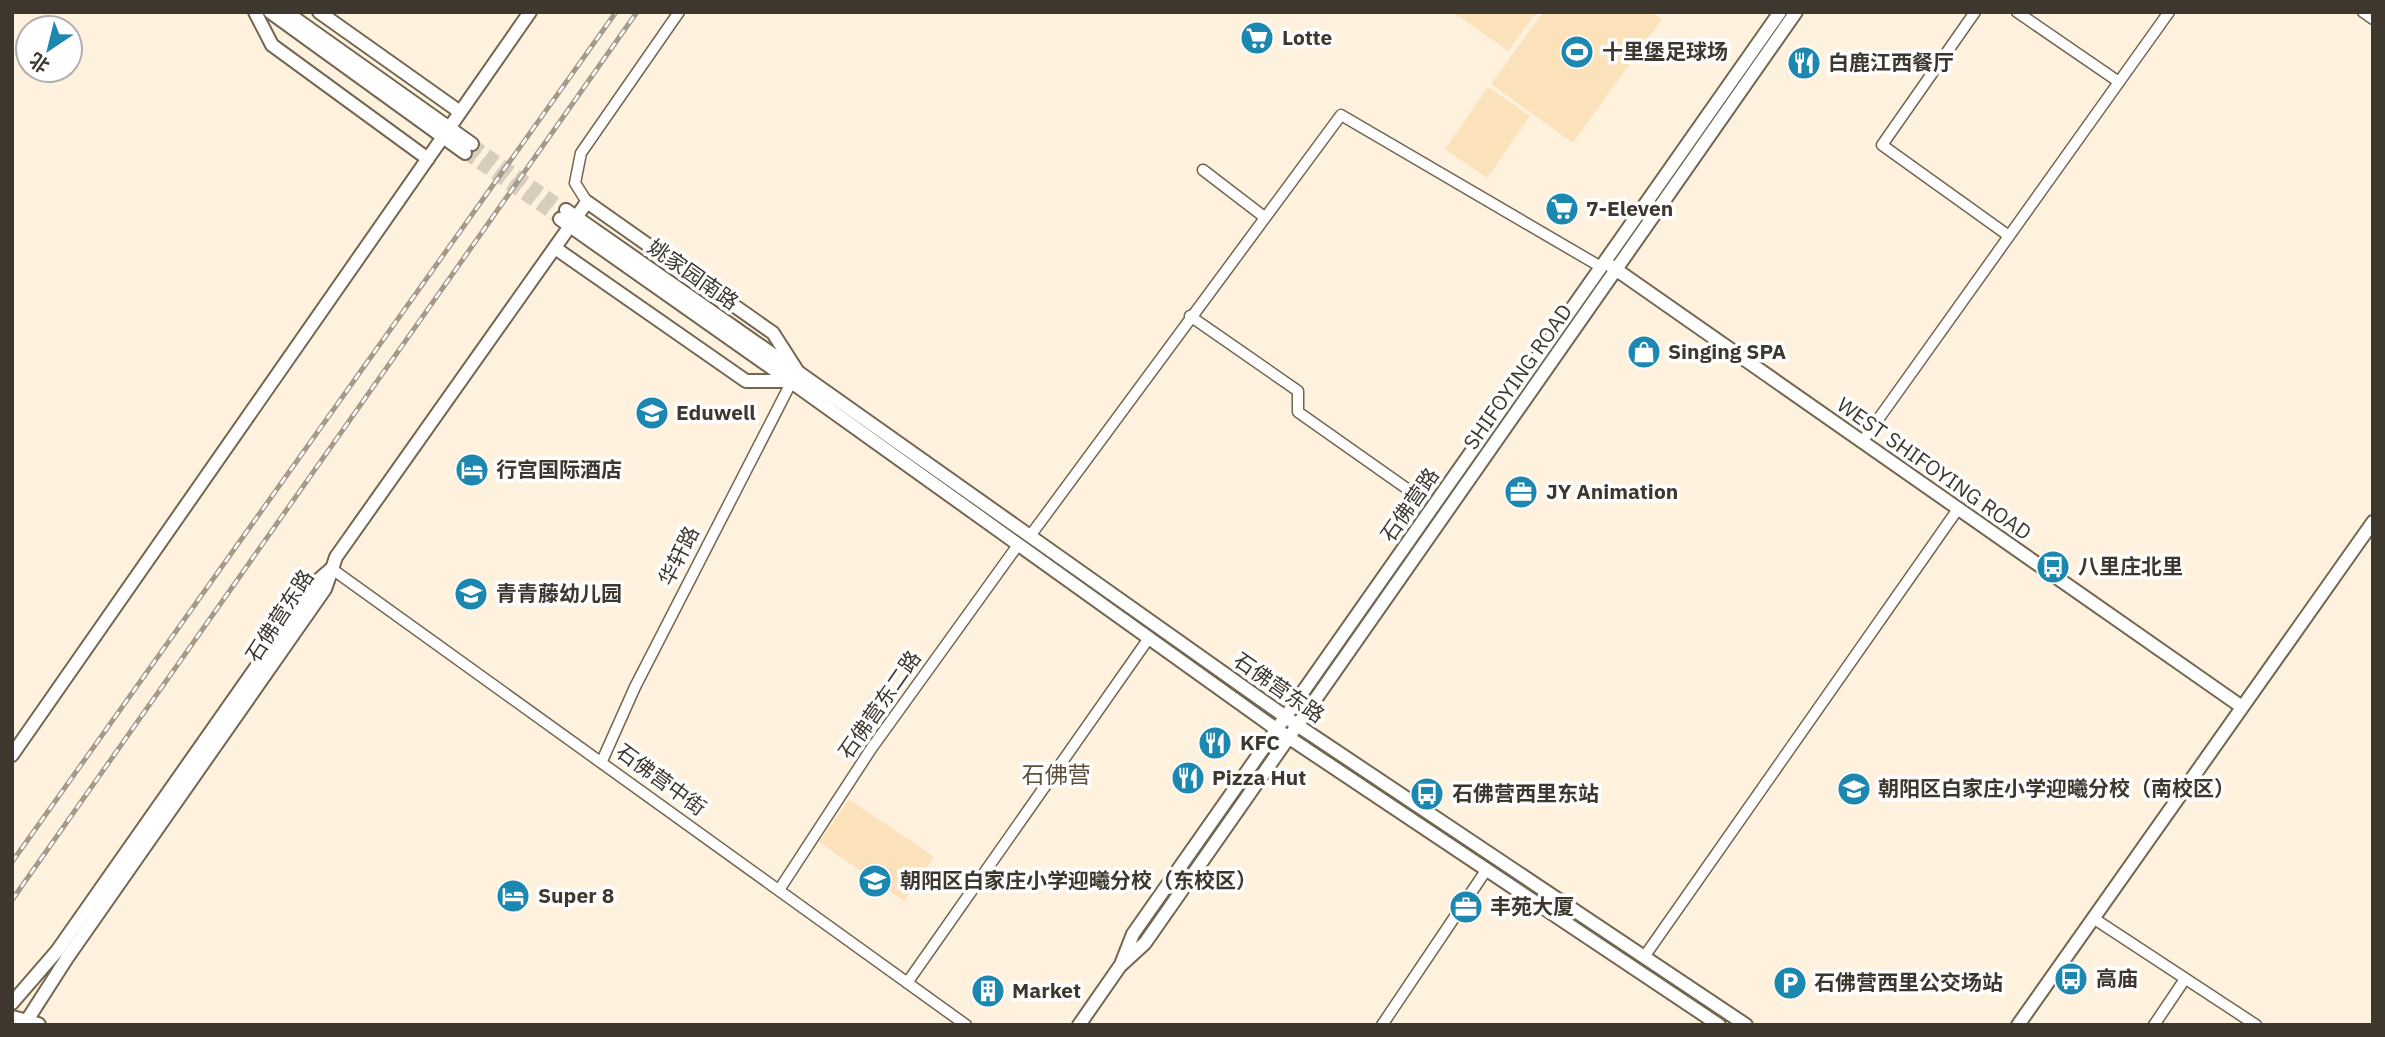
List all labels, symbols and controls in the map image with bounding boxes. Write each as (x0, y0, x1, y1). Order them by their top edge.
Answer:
north arrow (14, 14, 84, 84)
supermarket icon: Lotte (1238, 19, 1276, 57)
place label: Lotte (1282, 23, 1333, 51)
sports icon: 十里堡足球场 (1558, 33, 1596, 71)
place label: 十里堡足球场 (1602, 37, 1728, 65)
restaurant icon: 白鹿江西餐厅 (1785, 44, 1823, 82)
text: 北 (25, 48, 54, 78)
place label: 白鹿江西餐厅 (1828, 48, 1954, 76)
supermarket icon: 7-Eleven (1543, 190, 1581, 228)
place label: 7-Eleven (1586, 194, 1673, 222)
street label: 姚家园南路 (643, 233, 745, 316)
street label: SHIFOYING ROAD (1456, 298, 1578, 455)
shop icon: Singing SPA (1625, 333, 1663, 371)
place label: Singing SPA (1668, 337, 1786, 365)
street label: WEST SHIFOYING ROAD (1832, 390, 2037, 546)
school or university icon: Eduwell (633, 394, 671, 432)
place label: Eduwell (676, 398, 756, 426)
hotel icon: 行宫国际酒店 (453, 451, 491, 489)
place label: 行宫国际酒店 (496, 455, 622, 483)
street label: 石佛营路 (1374, 462, 1445, 547)
office icon: JY Animation (1502, 473, 1540, 511)
place label: JY Animation (1546, 477, 1678, 505)
street label: 华轩路 (651, 521, 705, 590)
bus stop icon: 八里庄北里 (2034, 548, 2072, 586)
place label: 八里庄北里 (2078, 552, 2183, 580)
street label: 石佛营东路 (239, 564, 319, 667)
school or university icon: 青青藤幼儿园 (452, 575, 490, 613)
place label: 青青藤幼儿园 (496, 579, 622, 607)
street label: 石佛营东二路 (832, 645, 927, 764)
street label: 石佛营东路 (1229, 646, 1331, 729)
restaurant icon: KFC (1196, 724, 1234, 762)
place label: KFC (1240, 728, 1280, 756)
street label: 石佛营中街 (611, 737, 712, 821)
district label: 石佛营 (1022, 759, 1091, 789)
restaurant icon: Pizza Hut (1169, 759, 1207, 797)
place label: Pizza Hut (1212, 763, 1306, 791)
school or university icon: 朝阳区白家庄小学迎曦分校（南校区） (1835, 770, 1873, 808)
place label: 朝阳区白家庄小学迎曦分校（南校区） (1878, 774, 2235, 802)
bus stop icon: 石佛营西里东站 (1408, 775, 1446, 813)
place label: 石佛营西里东站 (1452, 779, 1599, 807)
school or university icon: 朝阳区白家庄小学迎曦分校（东校区） (856, 862, 894, 900)
place label: 朝阳区白家庄小学迎曦分校（东校区） (900, 866, 1257, 894)
hotel icon: Super 8 (494, 877, 532, 915)
place label: Super 8 (538, 881, 614, 909)
office icon: 丰苑大厦 (1447, 888, 1485, 926)
place label: 丰苑大厦 (1490, 892, 1574, 920)
bus stop icon: 高庙 (2052, 960, 2090, 998)
parking icon: 石佛营西里公交场站 (1771, 964, 1809, 1002)
place label: 高庙 (2096, 964, 2138, 992)
place label: 石佛营西里公交场站 (1814, 968, 2003, 996)
building icon: Market (969, 972, 1007, 1010)
place label: Market (1012, 976, 1081, 1004)

